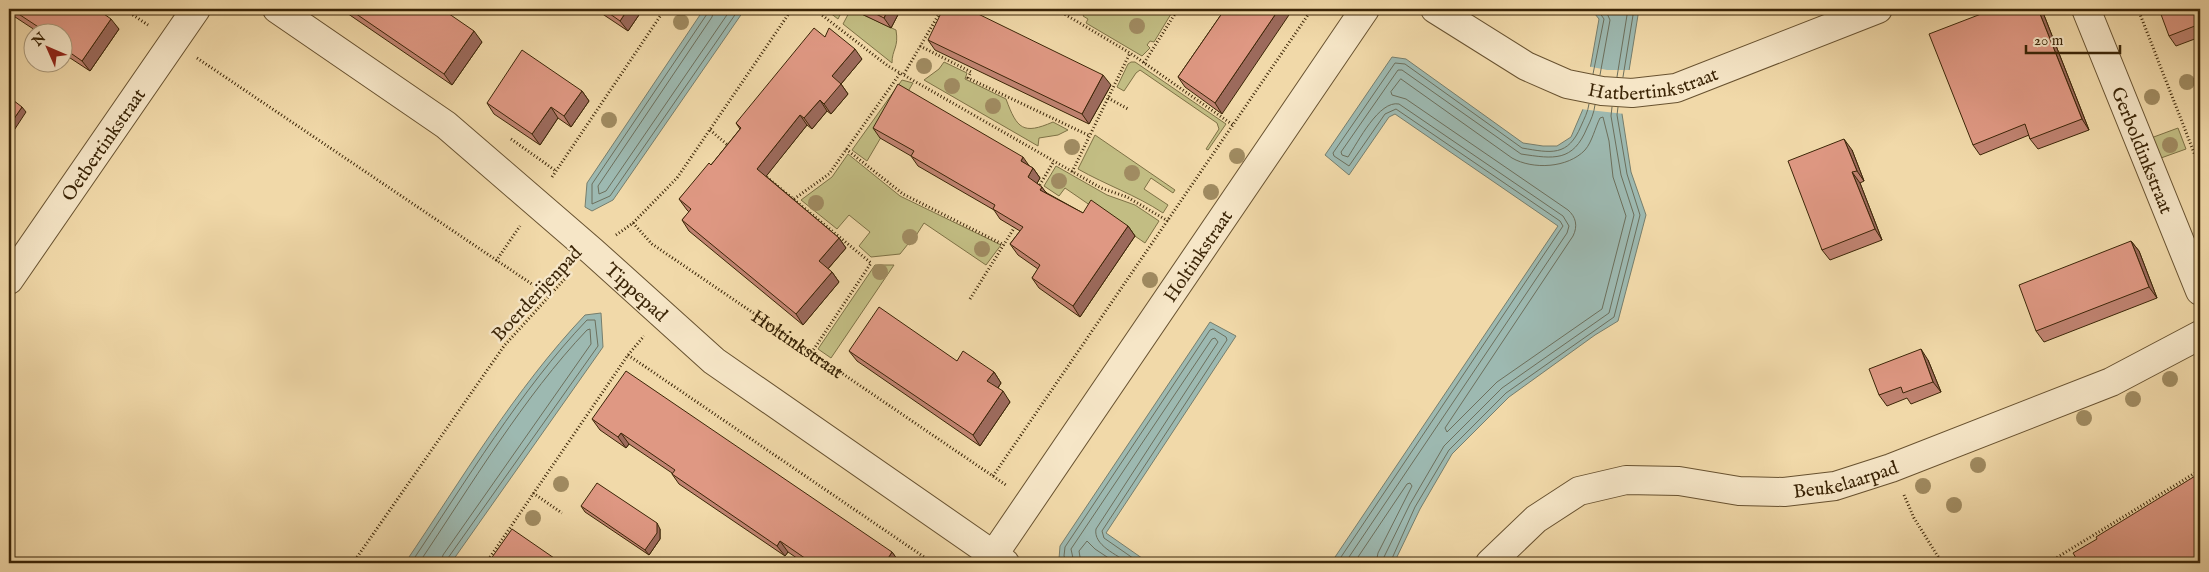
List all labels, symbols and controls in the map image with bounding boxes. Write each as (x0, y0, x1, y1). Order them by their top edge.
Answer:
north arrow (22, 22, 72, 72)
scale bar (2026, 22, 2120, 54)
text: N (28, 29, 50, 51)
text: 20 m (2034, 31, 2064, 50)
street label: Hatbertinkstraat (1586, 63, 1722, 107)
street label: Oetbertinkstraat (57, 84, 152, 206)
street label: Gerboldinkstraat (2105, 84, 2178, 218)
street label: Holtinkstraat (1159, 205, 1239, 307)
street label: Boerderijenpad (487, 241, 588, 347)
street label: Tippepad (599, 258, 673, 328)
street label: Holtinkstraat (746, 305, 848, 385)
street label: Beukelaarpad (1792, 456, 1903, 505)

